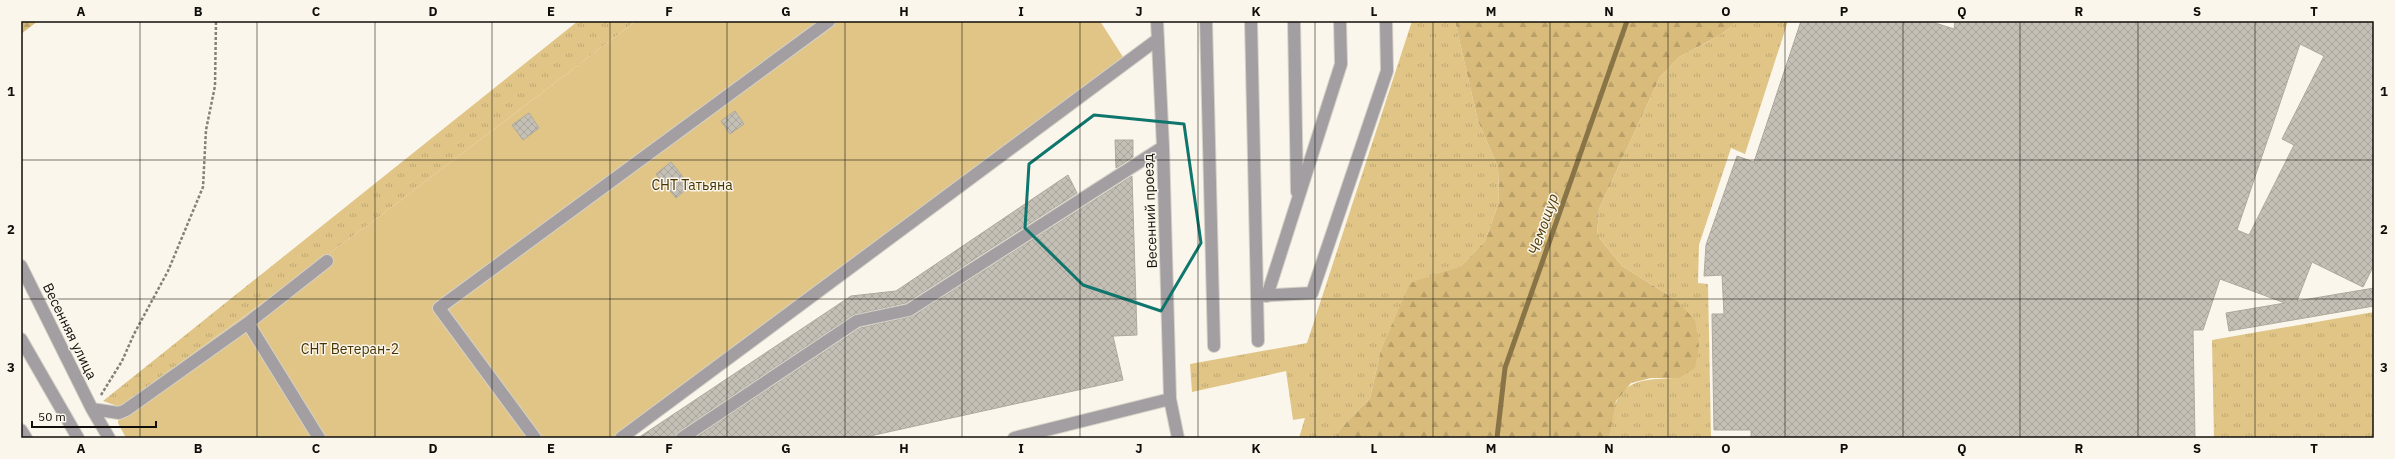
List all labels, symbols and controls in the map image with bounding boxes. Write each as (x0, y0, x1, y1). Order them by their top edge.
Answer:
text: A (77, 3, 86, 20)
text: B (194, 3, 203, 20)
text: C (312, 3, 321, 20)
text: D (428, 3, 438, 20)
text: E (547, 3, 555, 20)
text: F (665, 3, 673, 20)
text: G (781, 3, 791, 20)
text: H (899, 3, 909, 20)
text: I (1018, 3, 1024, 20)
text: J (1135, 3, 1143, 20)
text: K (1251, 3, 1261, 20)
text: L (1371, 3, 1378, 20)
text: M (1486, 3, 1496, 20)
text: N (1604, 3, 1614, 20)
text: O (1721, 3, 1731, 20)
text: P (1840, 3, 1849, 20)
text: Q (1957, 3, 1967, 20)
text: R (2075, 3, 2084, 20)
text: S (2193, 3, 2201, 20)
text: T (2310, 3, 2318, 20)
text: 1 (7, 83, 15, 100)
text: 1 (2380, 83, 2388, 100)
street label: Весенний проезд (1139, 153, 1161, 269)
park label: СНТ Татьяна (651, 176, 733, 194)
water label: Чемошур (1524, 191, 1562, 257)
text: 2 (7, 221, 15, 238)
text: 2 (2380, 221, 2388, 238)
street label: Весенняя улица (39, 280, 101, 383)
park label: СНТ Ветеран-2 (301, 340, 399, 358)
text: 3 (7, 359, 15, 376)
text: 3 (2380, 359, 2388, 376)
scale bar (32, 403, 156, 429)
text: 50 m (38, 409, 66, 424)
text: A (77, 440, 86, 457)
text: B (194, 440, 203, 457)
text: C (312, 440, 321, 457)
text: D (428, 440, 438, 457)
text: E (547, 440, 555, 457)
text: F (665, 440, 673, 457)
text: G (781, 440, 791, 457)
text: H (899, 440, 909, 457)
text: I (1018, 440, 1024, 457)
text: J (1135, 440, 1143, 457)
text: K (1251, 440, 1261, 457)
text: L (1371, 440, 1378, 457)
text: M (1486, 440, 1496, 457)
text: N (1604, 440, 1614, 457)
text: O (1721, 440, 1731, 457)
text: P (1840, 440, 1849, 457)
text: Q (1957, 440, 1967, 457)
text: R (2075, 440, 2084, 457)
text: S (2193, 440, 2201, 457)
text: T (2310, 440, 2318, 457)

